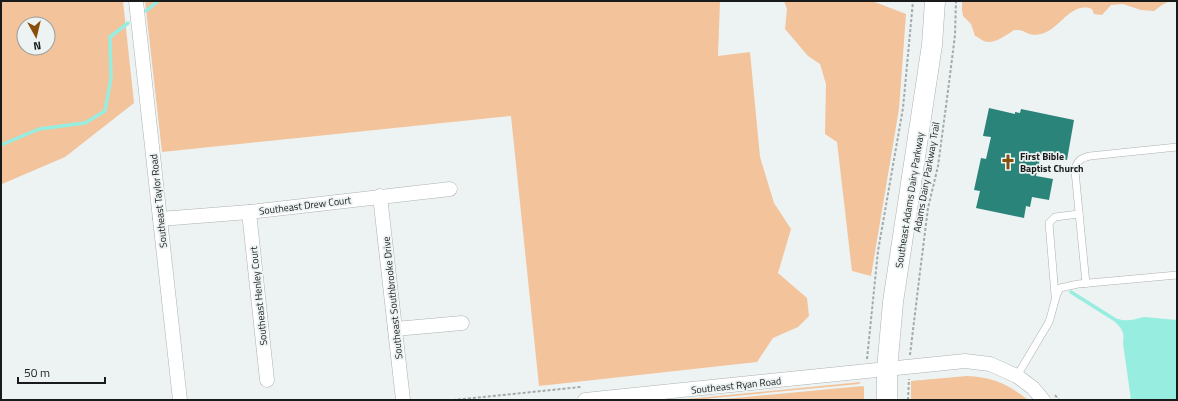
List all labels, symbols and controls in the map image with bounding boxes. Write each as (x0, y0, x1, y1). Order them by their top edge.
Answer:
north arrow (16, 16, 56, 56)
text: N (33, 37, 42, 54)
street label: Adams Dairy Parkway Trail (909, 121, 944, 233)
street label: Southeast Adams Dairy Parkway (891, 131, 928, 269)
place label: First Bible Baptist Church (1020, 149, 1084, 176)
street label: Southeast Taylor Road (146, 153, 171, 249)
church icon: First Bible Baptist Church (999, 153, 1017, 171)
street label: Southeast Drew Court (258, 192, 353, 219)
street label: Southeast Southbrooke Drive (379, 236, 406, 360)
street label: Southeast Henley Court (246, 245, 271, 346)
scale bar (18, 359, 105, 385)
text: 50 m (24, 363, 50, 382)
street label: Southeast Ryan Road (690, 373, 782, 398)

